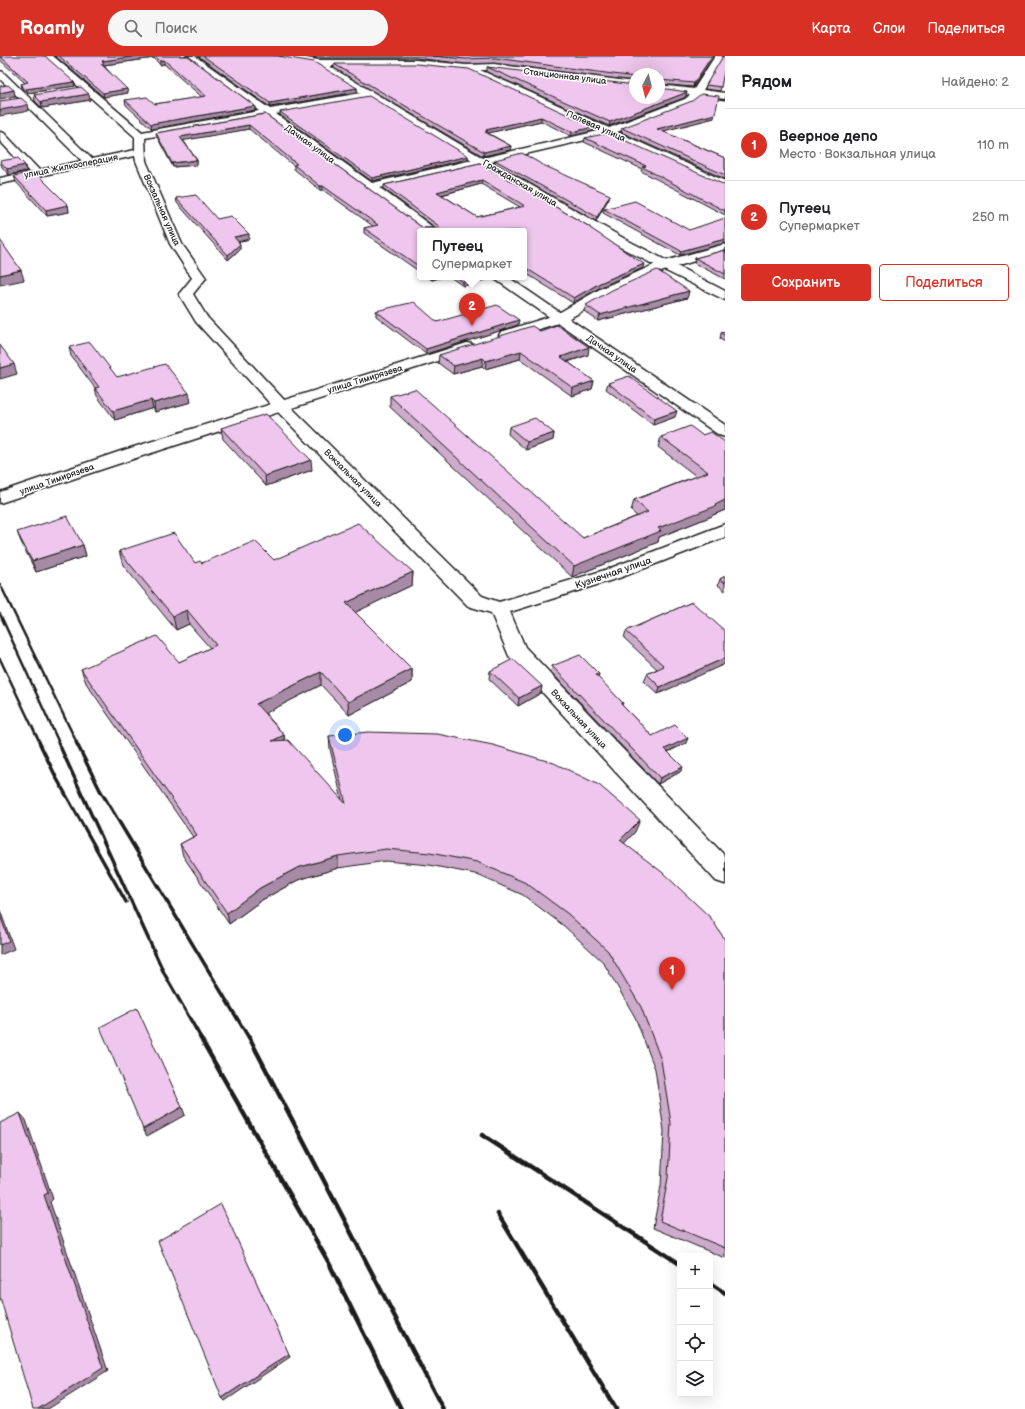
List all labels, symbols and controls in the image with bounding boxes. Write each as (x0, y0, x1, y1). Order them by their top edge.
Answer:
search box (108, 10, 388, 46)
text: Roamly (20, 17, 84, 40)
icon: search (122, 17, 144, 39)
text: Поиск (154, 19, 197, 38)
text: Карта (811, 20, 851, 37)
text: Слои (873, 20, 905, 37)
text: Поделиться (927, 20, 1005, 37)
street label: Станционная улица (523, 66, 608, 87)
north arrow (629, 68, 665, 104)
text: Рядом (741, 72, 792, 92)
text: Найдено: 2 (941, 74, 1009, 90)
street label: Полевая улица (564, 108, 628, 145)
street label: Дачная улица (283, 123, 337, 167)
text: Веерное депо (779, 127, 878, 146)
text: 1 (751, 137, 757, 153)
text: 110 m (977, 137, 1009, 153)
text: Место · Вокзальная улица (779, 146, 936, 162)
street label: улица Жилкооперация (23, 152, 119, 181)
street label: Гражданская улица (481, 158, 560, 210)
street label: Вокзальная улица (141, 173, 183, 248)
text: Путеец (779, 199, 831, 218)
text: 2 (750, 209, 758, 225)
text: 250 m (972, 209, 1009, 225)
text: Супермаркет (779, 218, 860, 234)
popup (417, 228, 527, 280)
text: Путеец (432, 237, 483, 256)
text: Супермаркет (432, 256, 512, 272)
button: Сохранить (741, 264, 871, 301)
button: Поделиться (879, 264, 1009, 301)
pin: 2 (459, 293, 485, 326)
street label: Дачная улица (584, 333, 640, 376)
street label: улица Тимирязева (326, 363, 405, 396)
street label: Вокзальная улица (321, 447, 384, 510)
street label: улица Тимирязева (19, 461, 96, 497)
street label: Кузнечная улица (574, 554, 653, 592)
street label: Вокзальная улица (548, 687, 609, 752)
your location (335, 725, 355, 745)
pin: 1 (659, 957, 685, 990)
map controls (677, 1253, 713, 1397)
button: + (677, 1253, 713, 1289)
button: − (677, 1289, 713, 1325)
button: locate (677, 1325, 713, 1361)
button: layers (677, 1361, 713, 1397)

